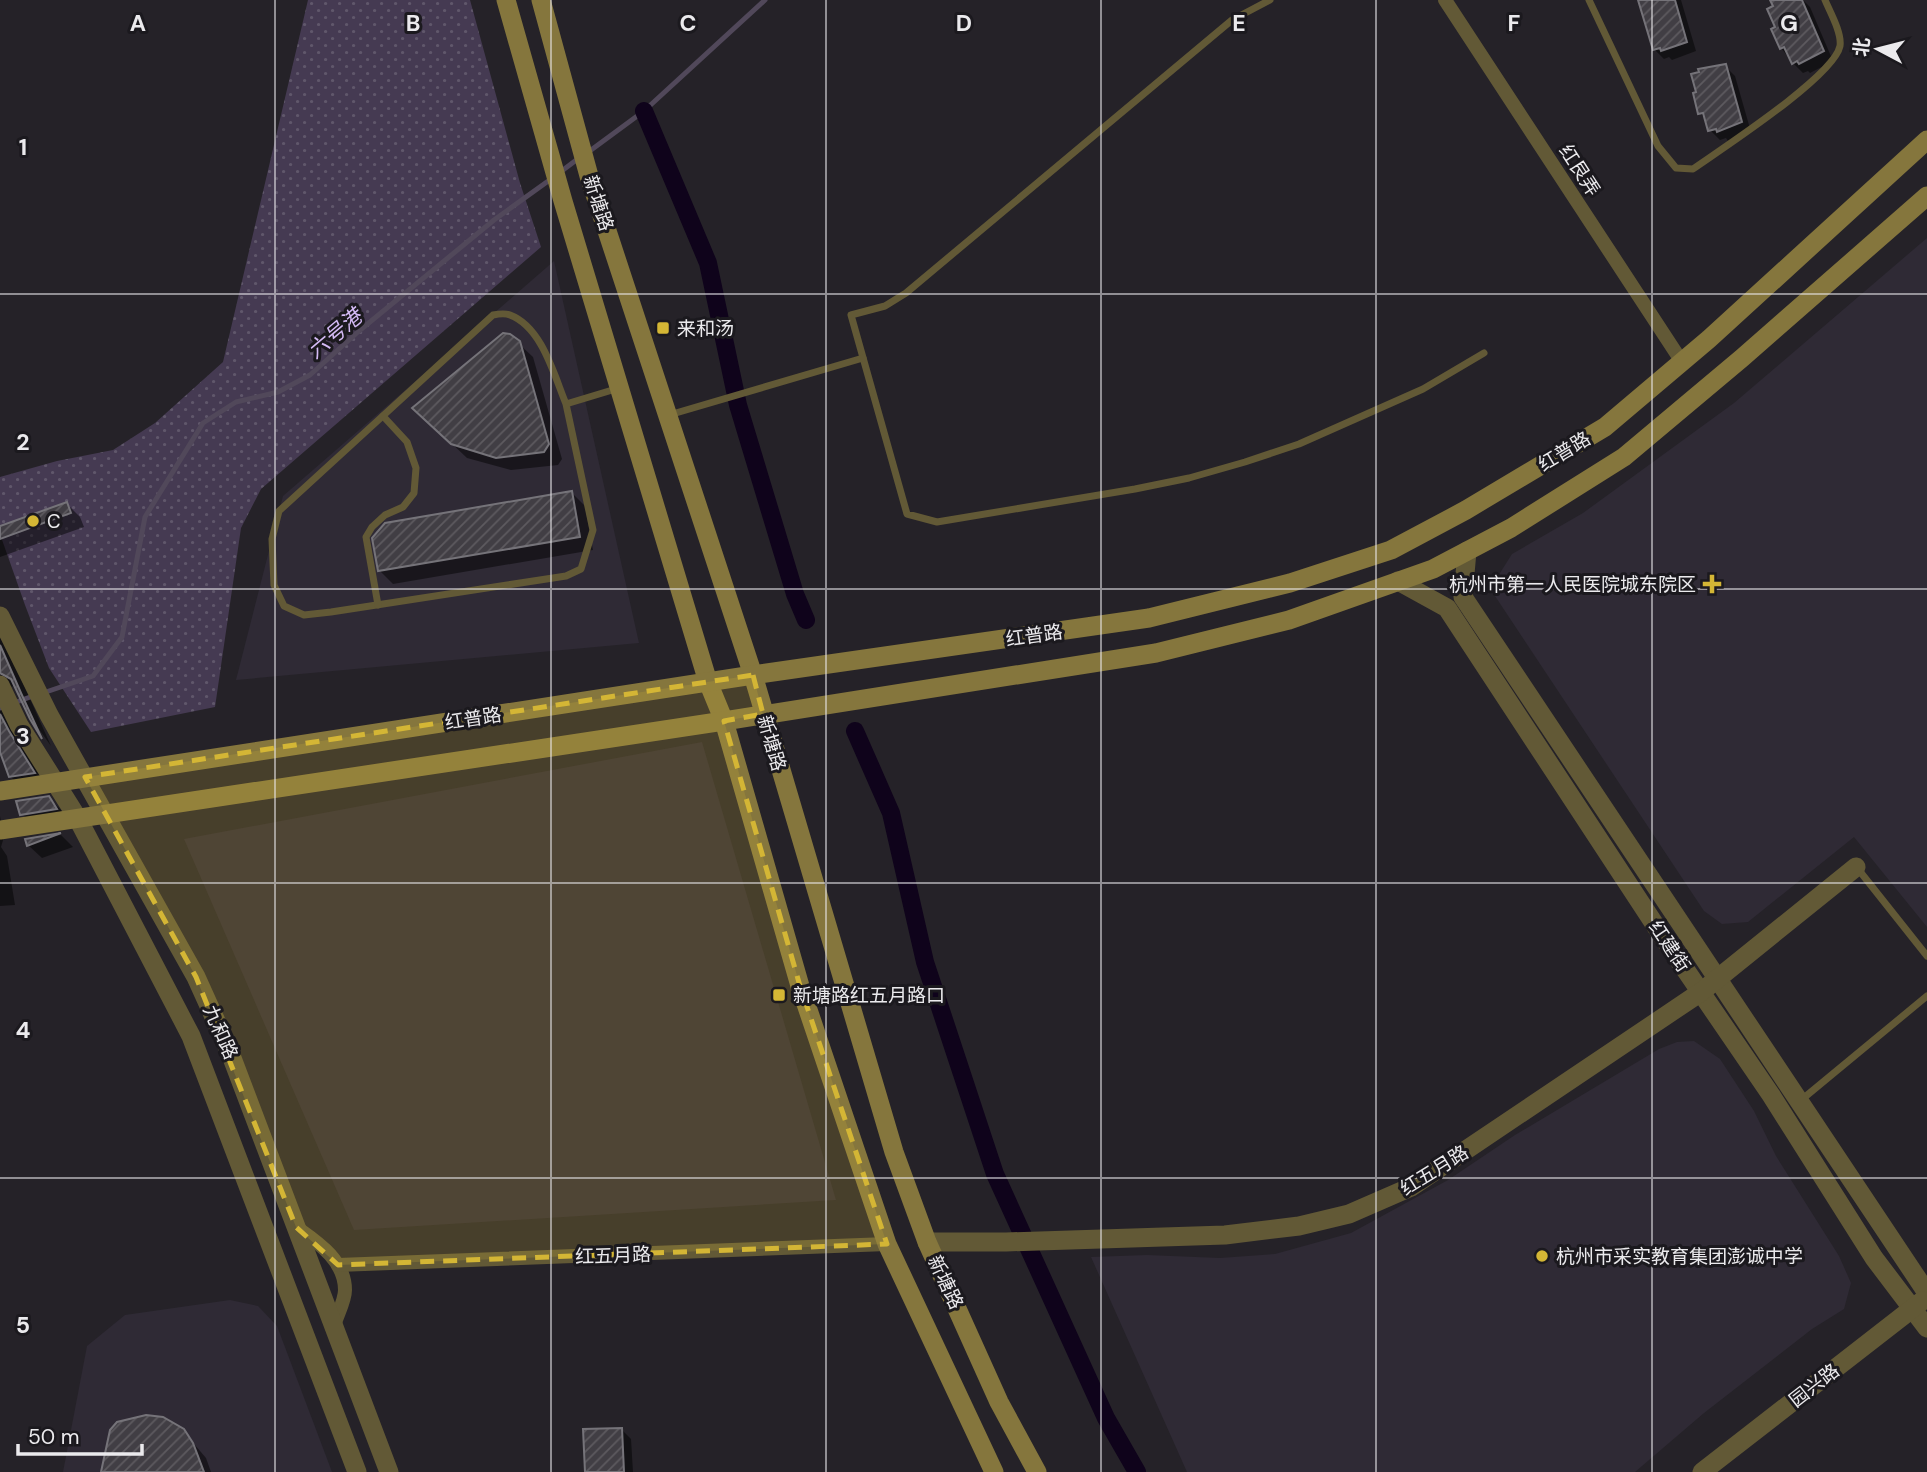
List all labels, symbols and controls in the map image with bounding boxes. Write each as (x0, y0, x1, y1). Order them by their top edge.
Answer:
text: A (130, 8, 146, 38)
text: B (406, 8, 420, 38)
text: C (680, 8, 696, 38)
text: D (956, 8, 972, 38)
text: E (1232, 8, 1246, 38)
text: F (1508, 8, 1521, 38)
text: G (1780, 8, 1798, 38)
north arrow (1843, 14, 1913, 84)
text: 北 (1848, 36, 1875, 58)
text: 1 (19, 132, 27, 162)
street label: 红艮弄 (1554, 140, 1606, 201)
street label: 新塘路 (578, 172, 619, 234)
water label: 六号港 (302, 301, 370, 365)
place label: 来和汤 (677, 316, 734, 341)
marker: 来和汤 (655, 320, 671, 336)
street label: 红普路 (1533, 426, 1595, 477)
text: 2 (16, 427, 30, 457)
place label: C (47, 509, 61, 534)
marker: C (25, 513, 41, 529)
place label: 杭州市第一人民医院城东院区 (1449, 572, 1696, 597)
marker: 杭州市第一人民医院城东院区 (1702, 574, 1722, 594)
street label: 红普路 (1004, 619, 1064, 652)
street label: 红普路 (443, 702, 503, 735)
street label: 新塘路 (752, 712, 791, 774)
text: 3 (16, 721, 30, 751)
street label: 红建街 (1643, 916, 1696, 977)
place label: 新塘路红五月路口 (793, 983, 945, 1008)
marker: 新塘路红五月路口 (771, 987, 787, 1003)
street label: 九和路 (198, 1001, 244, 1063)
text: 4 (16, 1015, 31, 1045)
street label: 红五月路 (1395, 1140, 1473, 1201)
street label: 红五月路 (575, 1242, 651, 1269)
place label: 杭州市采实教育集团澎诚中学 (1556, 1244, 1803, 1269)
marker: 杭州市采实教育集团澎诚中学 (1534, 1248, 1550, 1264)
street label: 新塘路 (922, 1251, 969, 1313)
text: 5 (16, 1310, 30, 1340)
street label: 园兴路 (1784, 1358, 1844, 1413)
scale bar (18, 1412, 142, 1456)
text: 50 m (28, 1423, 79, 1451)

